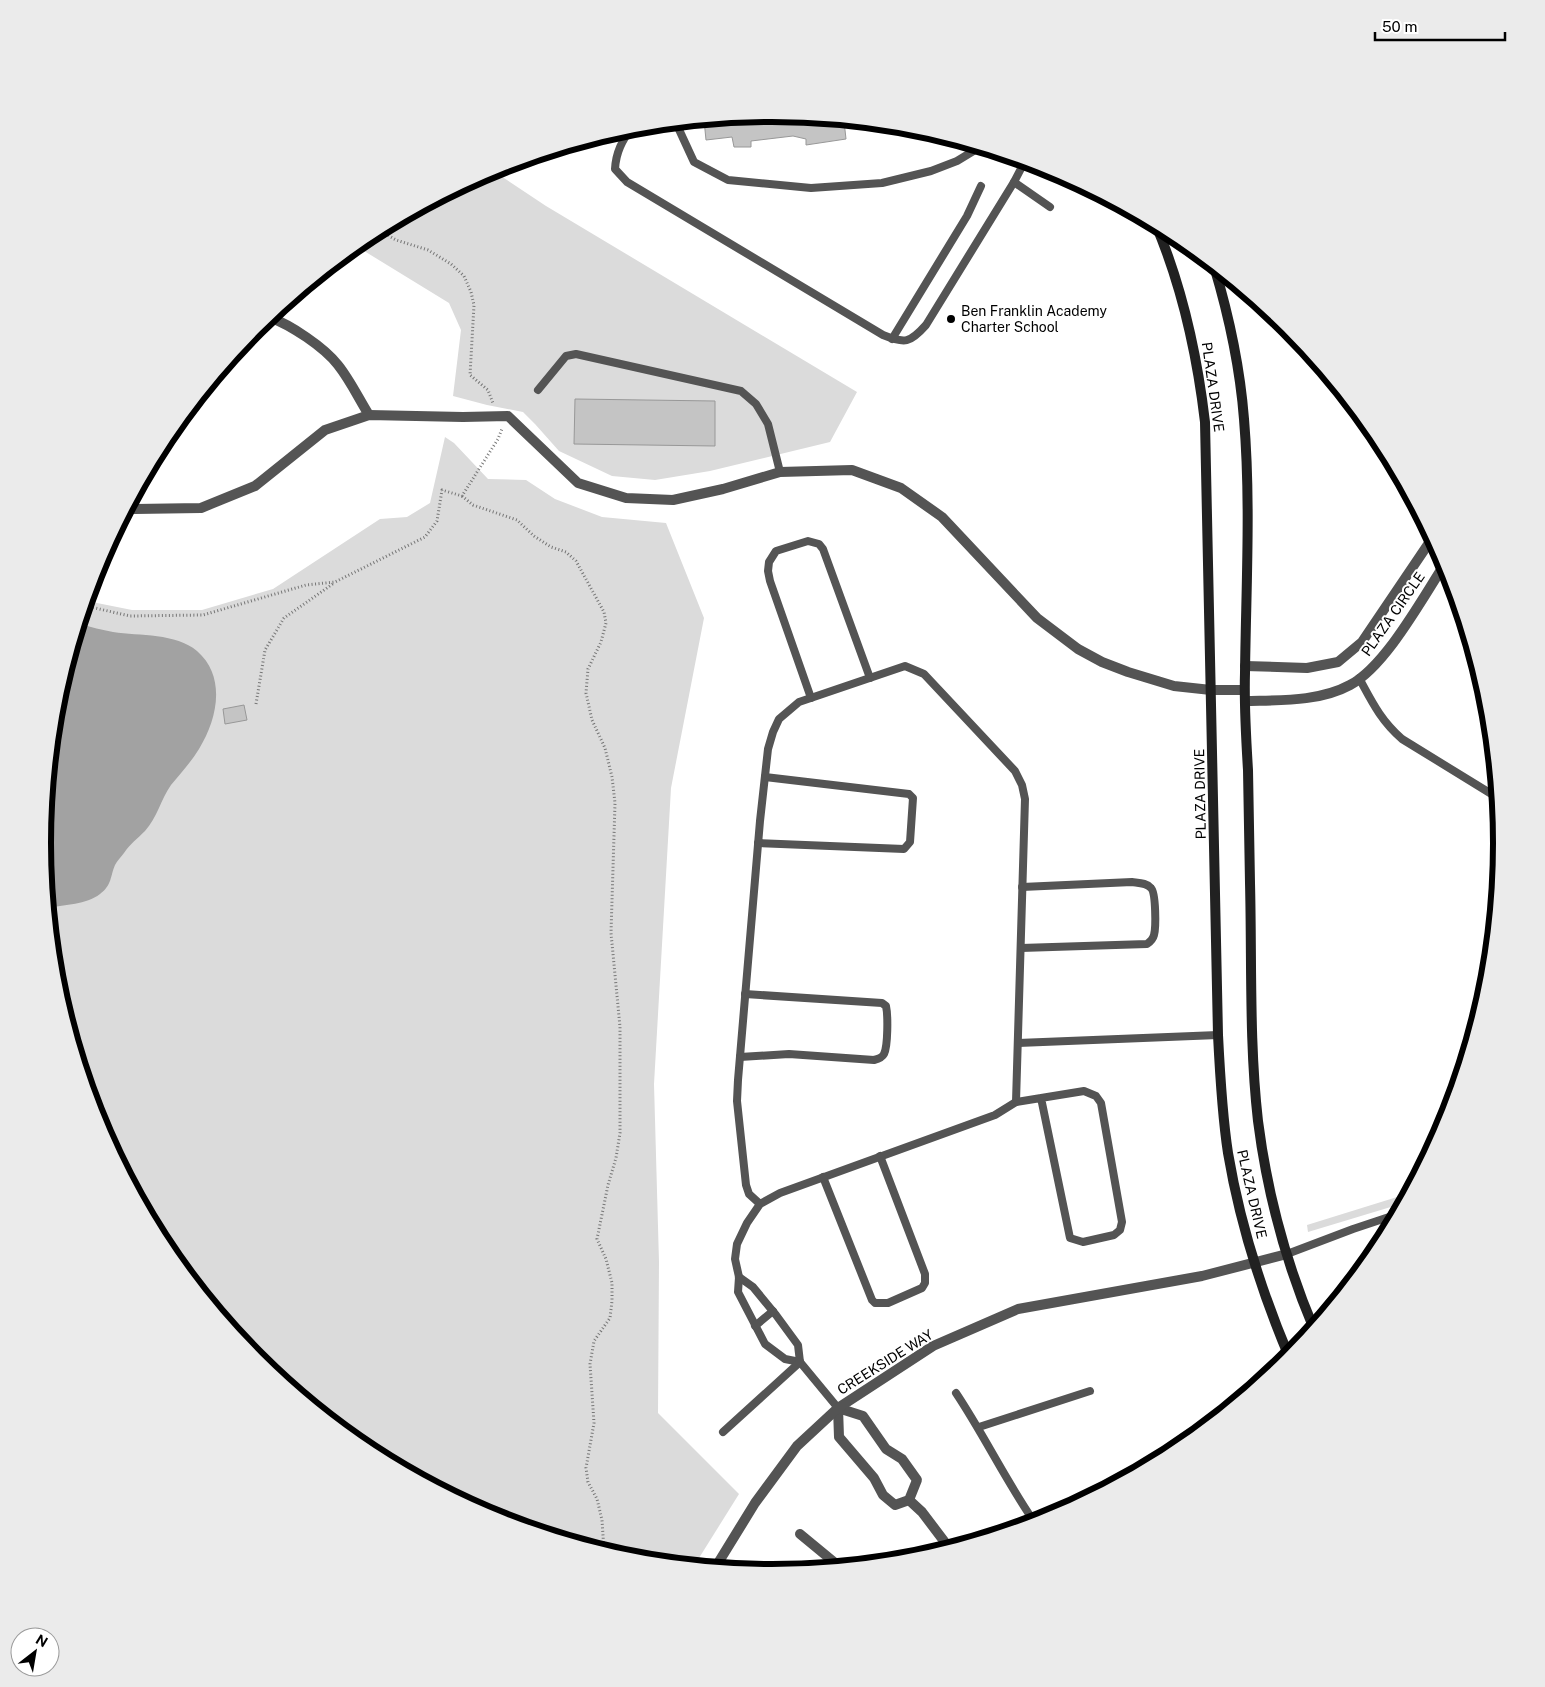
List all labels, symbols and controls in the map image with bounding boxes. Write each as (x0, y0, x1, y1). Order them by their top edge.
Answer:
scale bar (1375, 10, 1505, 42)
text: 50 m (1382, 18, 1417, 35)
place label: Ben Franklin Academy Charter School (961, 303, 1107, 335)
marker: Ben Franklin Academy Charter School (945, 313, 957, 325)
street label: PLAZA DRIVE (1199, 341, 1227, 433)
street label: PLAZA CIRCLE (1358, 569, 1428, 659)
street label: PLAZA DRIVE (1191, 748, 1209, 840)
street label: PLAZA DRIVE (1234, 1148, 1270, 1240)
street label: CREEKSIDE WAY (834, 1326, 936, 1398)
north arrow (10, 1627, 60, 1677)
text: N (33, 1631, 51, 1651)

